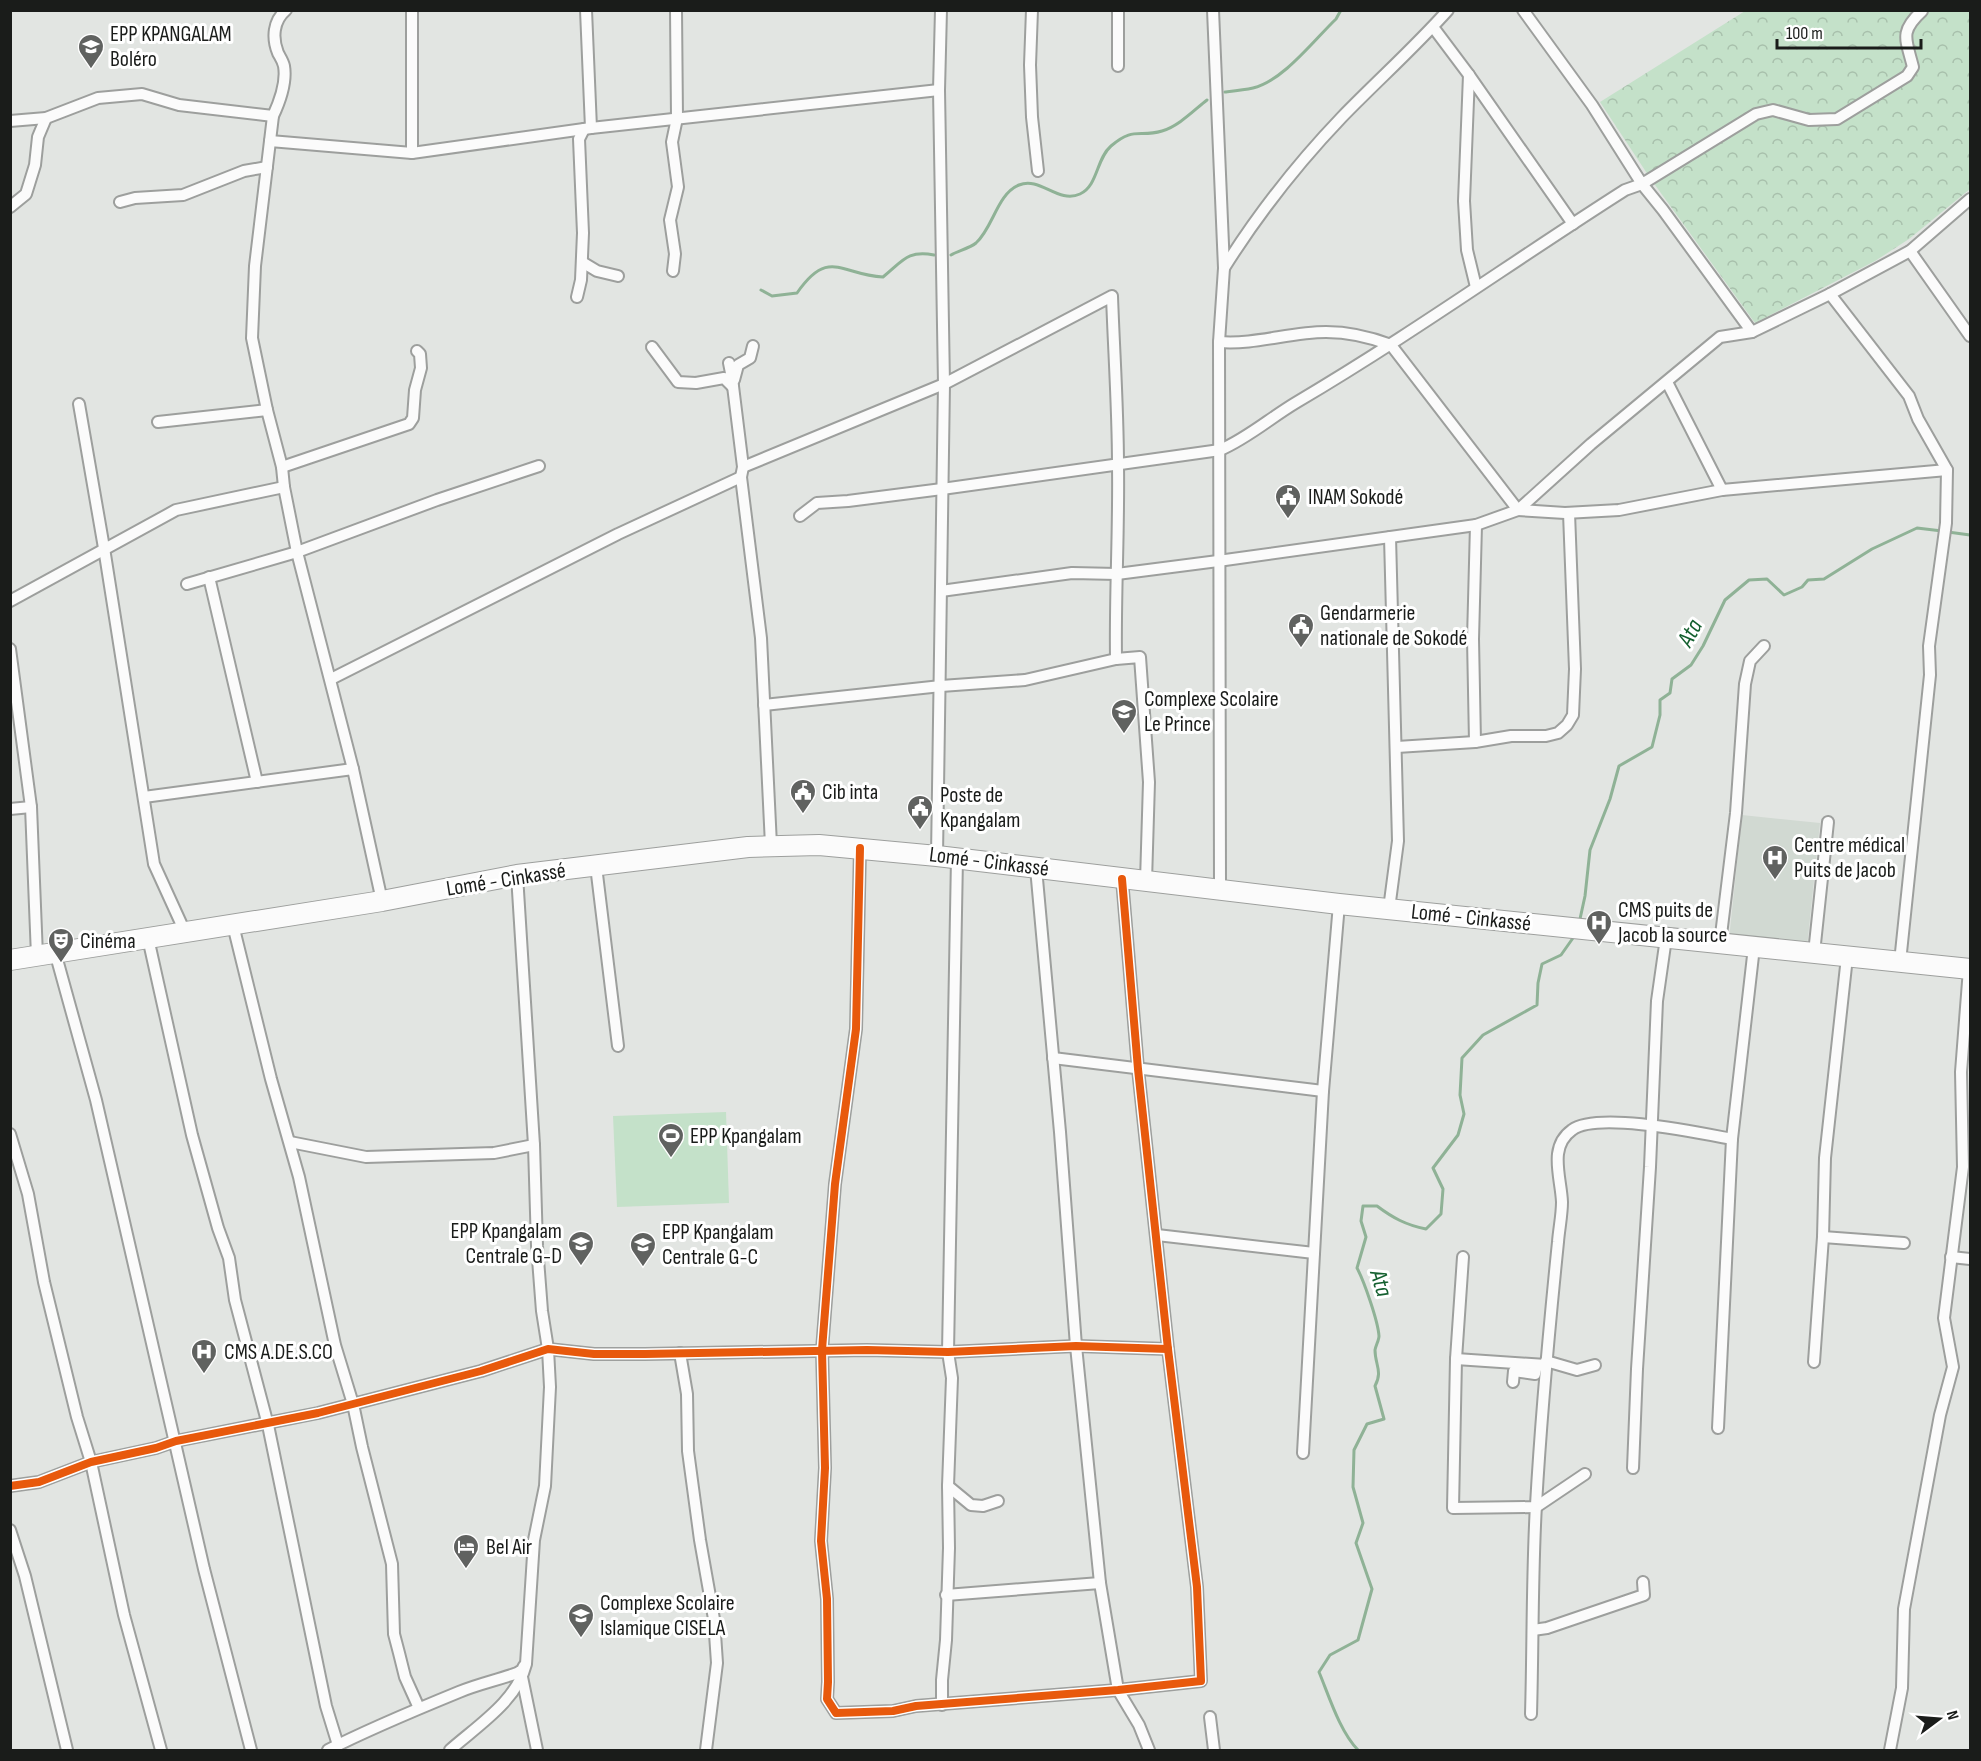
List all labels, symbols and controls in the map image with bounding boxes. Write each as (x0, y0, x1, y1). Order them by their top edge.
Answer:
scale bar (1777, 12, 1921, 50)
place label: EPP KPANGALAM Boléro (110, 21, 232, 73)
text: 100 m (1786, 23, 1823, 44)
school or university icon: EPP KPANGALAM Boléro (76, 32, 106, 70)
public building icon: INAM Sokodé (1273, 482, 1303, 520)
place label: INAM Sokodé (1308, 484, 1403, 511)
place label: Gendarmerie nationale de Sokodé (1320, 600, 1467, 652)
public building icon: Gendarmerie nationale de Sokodé (1286, 611, 1316, 649)
water label: Ata (1670, 614, 1709, 652)
place label: Complexe Scolaire Le Prince (1144, 686, 1279, 738)
school or university icon: Complexe Scolaire Le Prince (1109, 697, 1139, 735)
public building icon: Cib inta (788, 777, 818, 815)
place label: Cib inta (822, 779, 878, 806)
place label: Poste de Kpangalam (940, 782, 1020, 834)
public building icon: Poste de Kpangalam (905, 793, 935, 831)
place label: Centre médical Puits de Jacob (1794, 832, 1905, 884)
street label: Lomé - Cinkassé (928, 841, 1050, 883)
hospital icon: Centre médical Puits de Jacob (1760, 843, 1790, 881)
street label: Lomé - Cinkassé (444, 857, 568, 903)
place label: CMS puits de Jacob la source (1617, 897, 1727, 949)
street label: Lomé - Cinkassé (1410, 898, 1532, 938)
hospital icon: CMS puits de Jacob la source (1584, 908, 1614, 946)
theatre icon: Cinéma (46, 926, 76, 964)
place label: Cinéma (80, 928, 136, 955)
sports icon: EPP Kpangalam (656, 1121, 686, 1159)
place label: EPP Kpangalam (690, 1123, 802, 1150)
place label: EPP Kpangalam Centrale G-D (450, 1218, 562, 1270)
place label: EPP Kpangalam Centrale G-C (662, 1219, 774, 1271)
school or university icon: EPP Kpangalam Centrale G-D (566, 1229, 596, 1267)
school or university icon: EPP Kpangalam Centrale G-C (628, 1230, 658, 1268)
water label: Ata (1363, 1265, 1399, 1300)
hospital icon: CMS A.DE.S.CO (189, 1337, 219, 1375)
place label: CMS A.DE.S.CO (224, 1339, 333, 1366)
hotel icon: Bel Air (451, 1532, 481, 1570)
place label: Bel Air (486, 1534, 532, 1561)
place label: Complexe Scolaire Islamique CISELA (600, 1590, 735, 1642)
school or university icon: Complexe Scolaire Islamique CISELA (566, 1601, 596, 1639)
north arrow (1909, 1689, 1969, 1749)
text: N (1942, 1709, 1962, 1722)

